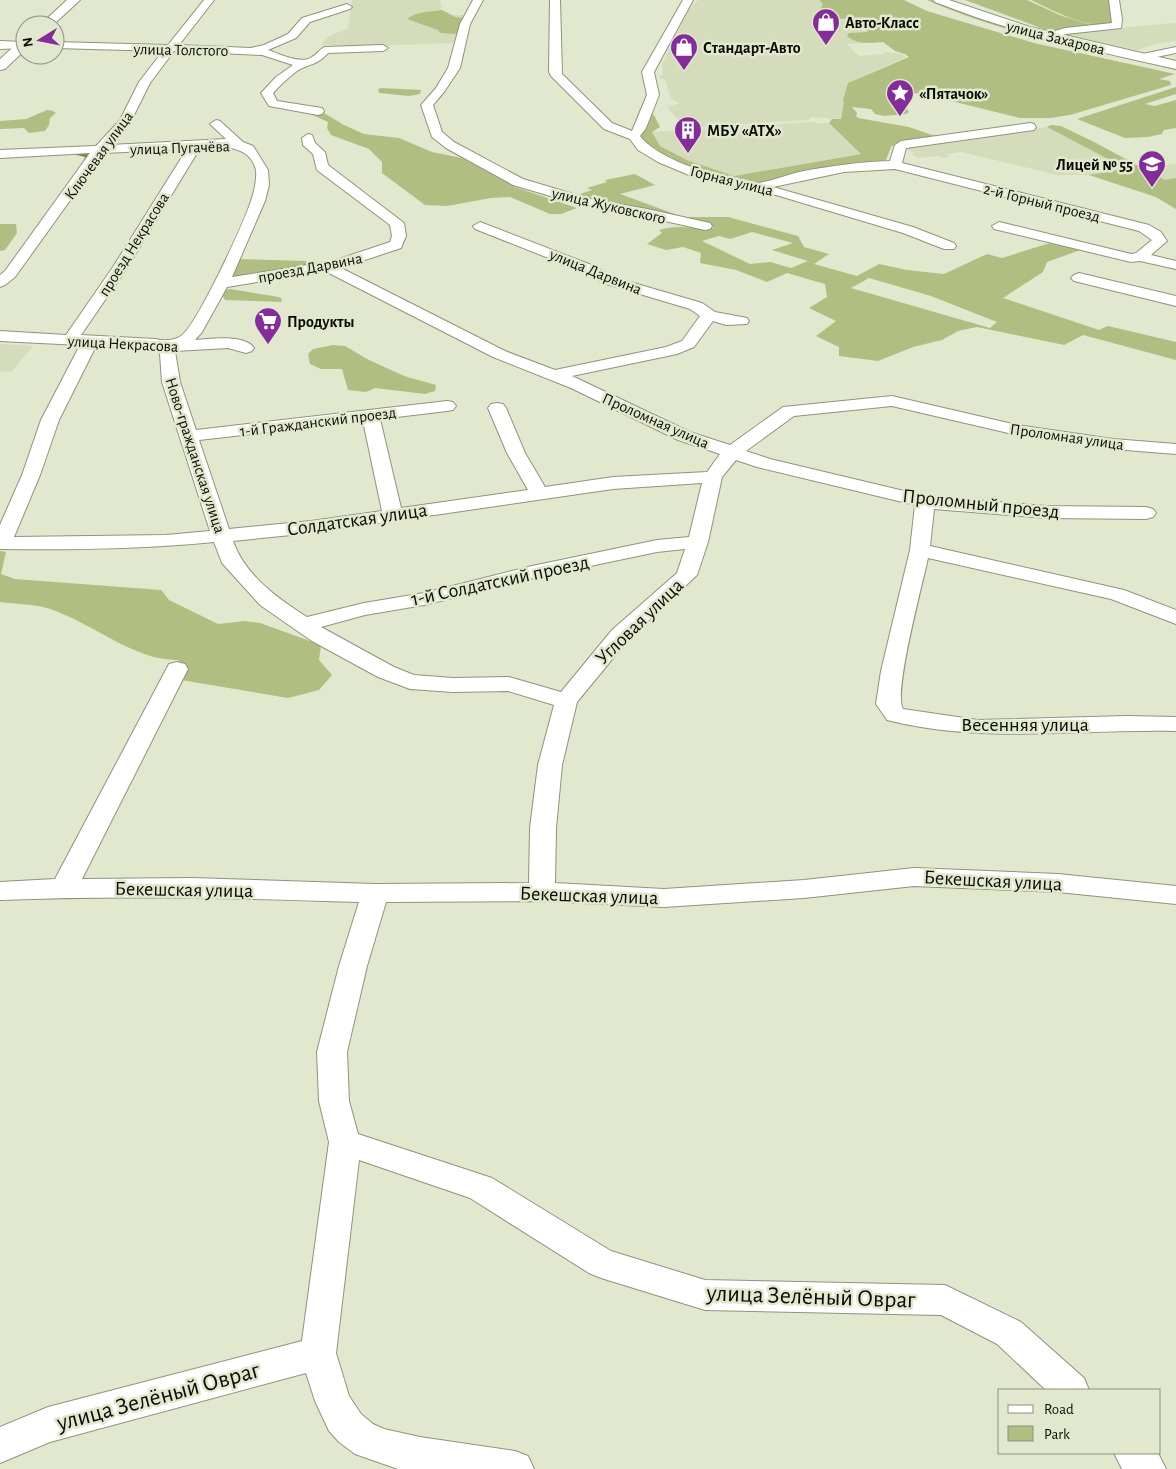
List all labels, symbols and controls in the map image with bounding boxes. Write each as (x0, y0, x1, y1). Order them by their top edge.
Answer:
shop icon: Авто-Класс (811, 7, 841, 46)
north arrow (15, 15, 65, 65)
place label: Авто-Класс (845, 15, 919, 31)
street label: улица Захарова (1004, 18, 1107, 59)
shop icon: Стандарт-Авто (669, 32, 699, 71)
text: N (20, 36, 36, 48)
place label: Стандарт-Авто (703, 40, 801, 56)
street label: улица Толстого (132, 41, 229, 60)
place icon: «Пятачок» (885, 78, 915, 117)
place label: «Пятачок» (919, 86, 989, 102)
street label: Ключевая улица (62, 108, 137, 203)
building icon: МБУ «АТХ» (673, 115, 703, 154)
place label: МБУ «АТХ» (707, 123, 782, 139)
street label: улица Пугачёва (129, 138, 230, 159)
school or university icon: Лицей № 55 (1137, 149, 1167, 188)
place label: Лицей № 55 (1056, 157, 1133, 173)
street label: Горная улица (688, 163, 775, 200)
street label: 2-й Горный проезд (982, 181, 1102, 225)
street label: улица Жуковского (549, 185, 668, 228)
street label: проезд Некрасова (96, 190, 172, 299)
street label: улица Дарвина (546, 246, 644, 299)
street label: проезд Дарвина (257, 250, 364, 286)
supermarket icon: Продукты (253, 306, 283, 345)
place label: Продукты (287, 314, 355, 331)
street label: улица Некрасова (66, 333, 179, 356)
street label: Ново-гражданская улица (161, 376, 228, 535)
street label: Проломная улица (599, 390, 711, 453)
street label: 1-й Гражданский проезд (239, 404, 397, 440)
street label: Проломная улица (1009, 421, 1125, 454)
street label: Проломный проезд (901, 486, 1060, 522)
street label: Солдатская улица (286, 500, 429, 540)
street label: 1-й Солдатский проезд (409, 552, 591, 610)
street label: Угловая улица (592, 575, 687, 668)
street label: Весенняя улица (961, 715, 1089, 735)
street label: Бекешская улица (923, 867, 1063, 895)
street label: Бекешская улица (114, 879, 253, 901)
street label: Бекешская улица (519, 884, 659, 908)
street label: улица Зелёный Овраг (705, 1281, 917, 1313)
street label: улица Зелёный Овраг (53, 1358, 263, 1436)
legend (998, 1389, 1161, 1454)
text: Road (1044, 1402, 1074, 1417)
text: Park (1044, 1427, 1070, 1442)

